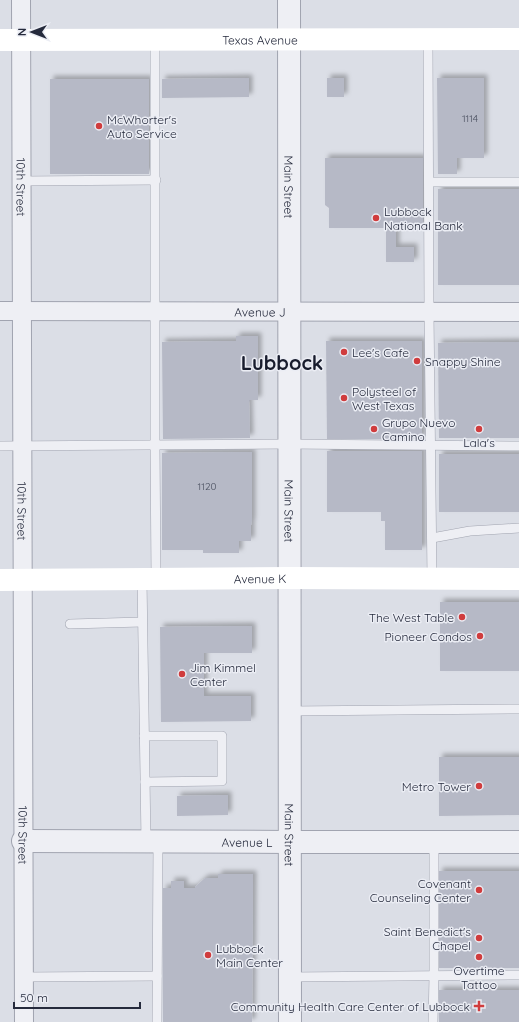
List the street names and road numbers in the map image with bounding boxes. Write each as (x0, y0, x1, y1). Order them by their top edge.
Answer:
street label: Texas Avenue (222, 32, 298, 47)
street label: Main Street (282, 156, 297, 218)
street label: 10th Street (14, 158, 29, 216)
street label: Avenue J (234, 304, 286, 319)
street label: Main Street (282, 480, 297, 542)
street label: 10th Street (15, 482, 30, 540)
street label: Avenue K (234, 571, 286, 586)
street label: Main Street (282, 804, 297, 866)
street label: 10th Street (16, 806, 31, 864)
street label: Avenue L (222, 834, 273, 849)

